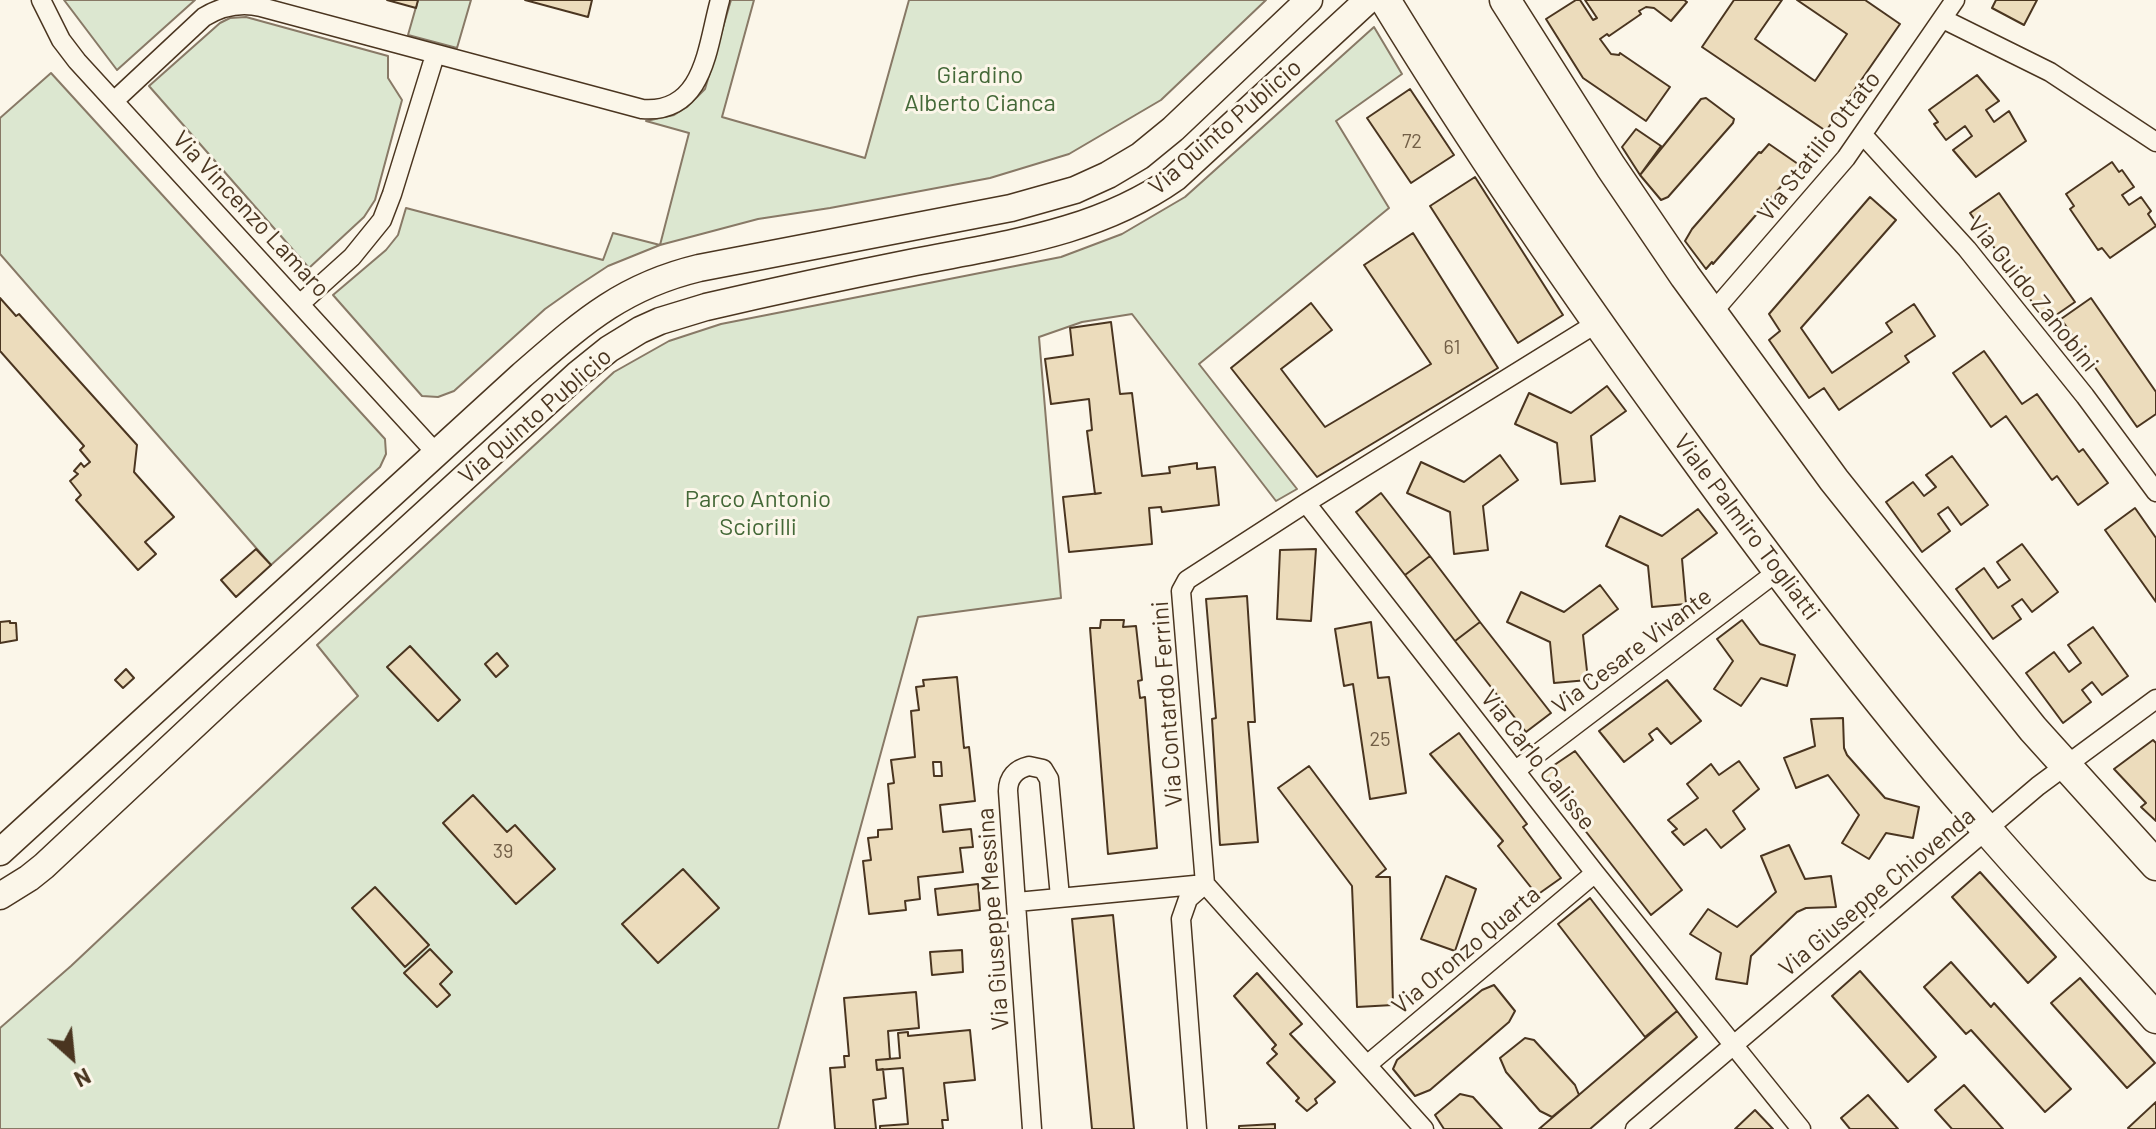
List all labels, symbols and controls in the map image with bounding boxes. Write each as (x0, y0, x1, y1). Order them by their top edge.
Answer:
street label: Via Quinto Publicio (1143, 53, 1307, 201)
park label: Giardino Alberto Cianca (904, 61, 1056, 117)
street label: Via Statilio Ottato (1751, 65, 1887, 227)
street label: Via Vincenzo Lamaro (167, 125, 335, 303)
house number: 72 (1402, 129, 1422, 153)
street label: Via Guido Zanobini (1962, 210, 2104, 378)
house number: 61 (1444, 335, 1460, 359)
street label: Via Quinto Publicio (453, 342, 617, 490)
street label: Viale Palmiro Togliatti (1668, 428, 1826, 626)
park label: Parco Antonio Sciorilli (685, 485, 831, 541)
street label: Via Cesare Vivante (1547, 582, 1717, 720)
street label: Via Contardo Ferrini (1145, 600, 1189, 808)
street label: Via Carlo Calisse (1474, 684, 1602, 836)
house number: 25 (1370, 727, 1390, 751)
street label: Via Giuseppe Chiovenda (1773, 801, 1981, 983)
street label: Via Giuseppe Messina (971, 807, 1015, 1031)
house number: 39 (493, 839, 513, 863)
street label: Via Oronzo Quarta (1386, 880, 1546, 1020)
north arrow (32, 1017, 112, 1097)
text: N (70, 1063, 95, 1093)

